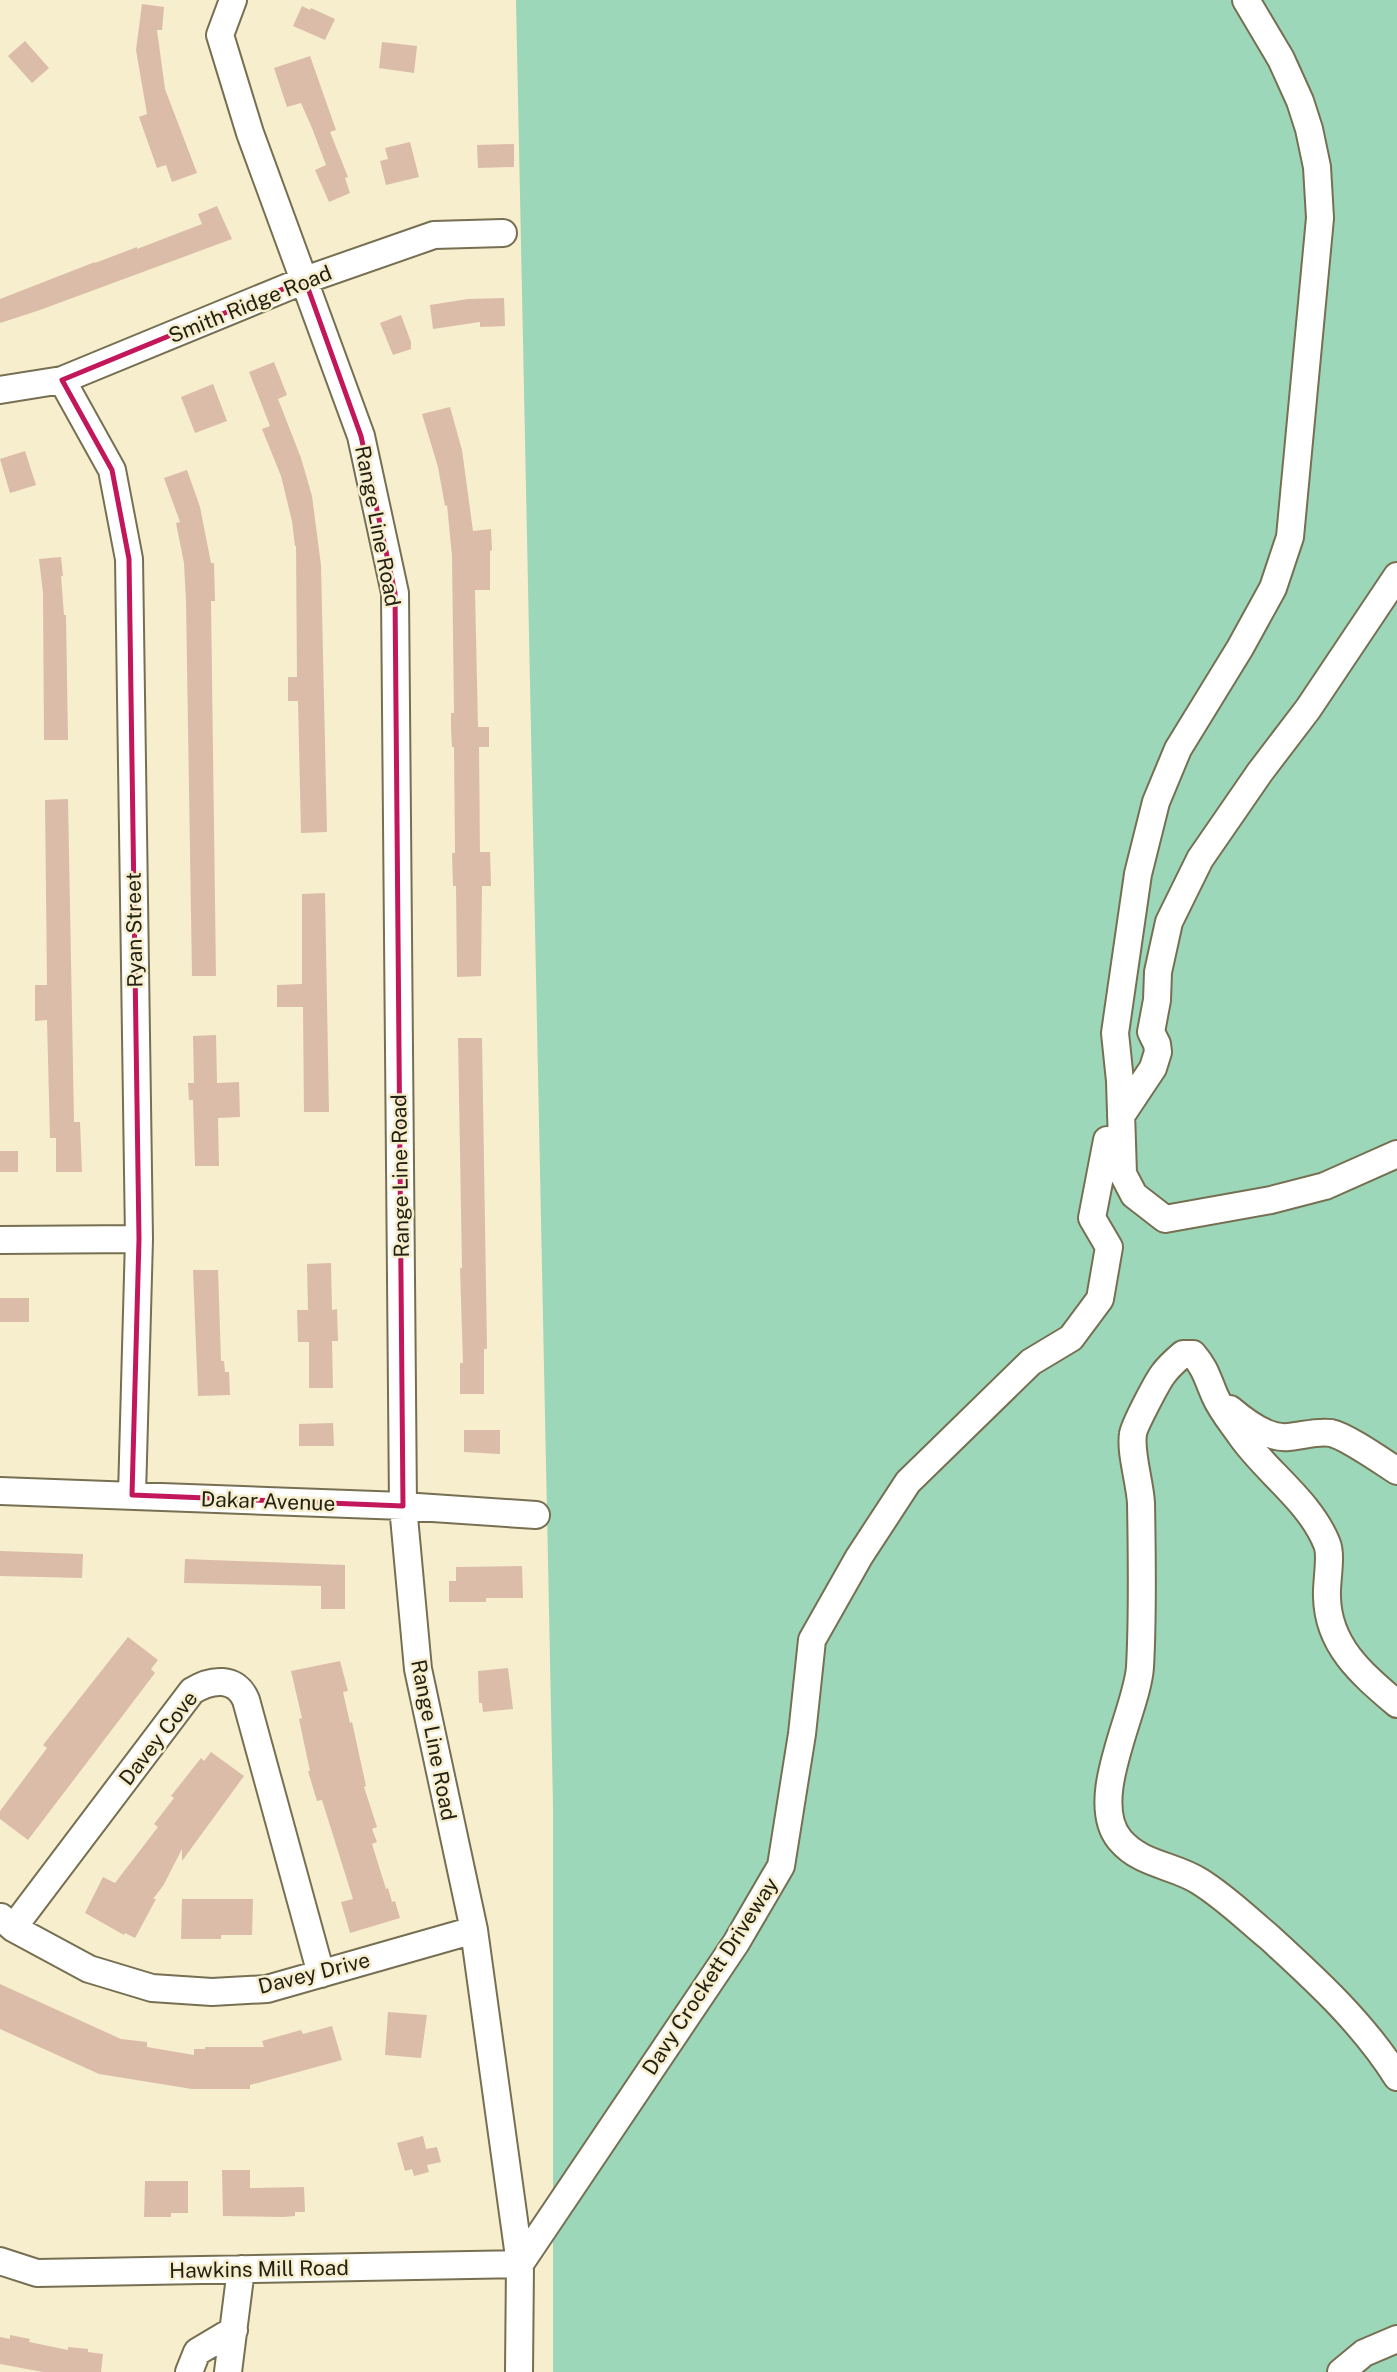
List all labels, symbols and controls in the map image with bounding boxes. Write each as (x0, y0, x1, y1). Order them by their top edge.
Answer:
street label: Smith Ridge Road (165, 260, 335, 348)
street label: Range Line Road (350, 443, 406, 609)
street label: Ryan Street (120, 872, 148, 988)
street label: Range Line Road (386, 1094, 414, 1258)
street label: Dakar Avenue (200, 1486, 336, 1516)
street label: Range Line Road (406, 1657, 462, 1823)
street label: Davey Cove (113, 1686, 203, 1790)
street label: Davy Crockett Driveway (637, 1873, 783, 2079)
street label: Davey Drive (255, 1947, 373, 1999)
street label: Hawkins Mill Road (169, 2255, 349, 2283)

